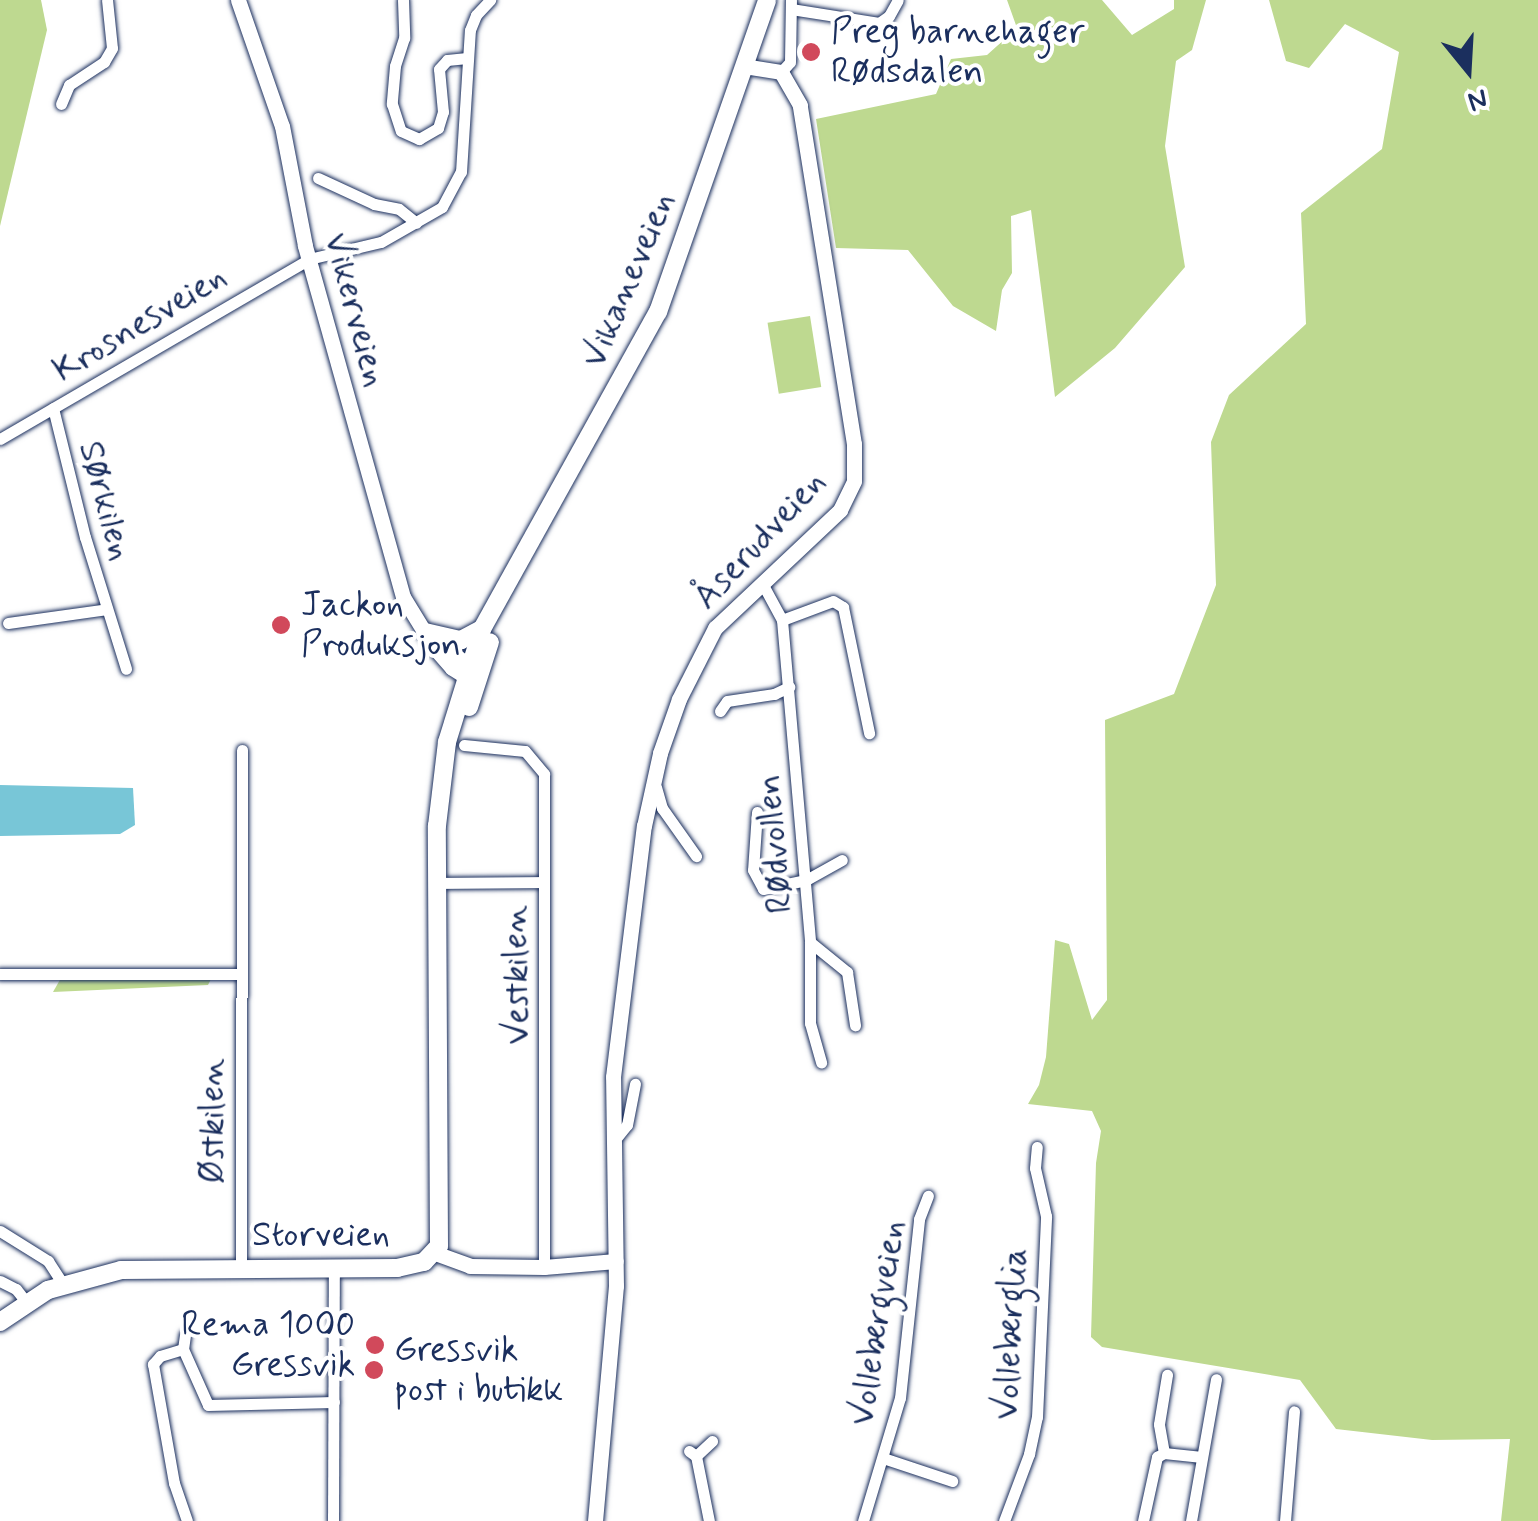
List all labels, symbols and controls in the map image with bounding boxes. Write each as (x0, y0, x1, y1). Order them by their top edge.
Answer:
place label: Preg barnehager Rødsdalen (831, 11, 1089, 93)
north arrow (1418, 20, 1518, 120)
marker: Preg barnehager Rødsdalen (800, 41, 822, 63)
text: N (1463, 79, 1492, 119)
street label: Vikaneveien (573, 186, 685, 374)
street label: Vikerveien (314, 228, 396, 392)
street label: Krosnesveien (46, 256, 234, 392)
street label: Sørkilen (69, 437, 141, 565)
street label: Åserudveien (685, 462, 835, 618)
place label: Jackon Produksjon (301, 584, 461, 666)
marker: Jackon Produksjon (270, 614, 292, 636)
street label: Rødvollen (748, 773, 802, 915)
street label: Vestkilen (495, 905, 539, 1045)
street label: Østkilen (192, 1058, 234, 1184)
street label: Storveien (252, 1214, 390, 1256)
street label: Vollebergveien (841, 1217, 915, 1429)
street label: Volleberglia (986, 1247, 1036, 1421)
place label: Rema 1000 Gressvik (181, 1304, 355, 1386)
place label: Gressvik post i butikk (394, 1329, 567, 1411)
marker: Rema 1000 Gressvik (364, 1334, 386, 1356)
marker: Gressvik post i butikk (363, 1359, 385, 1381)

